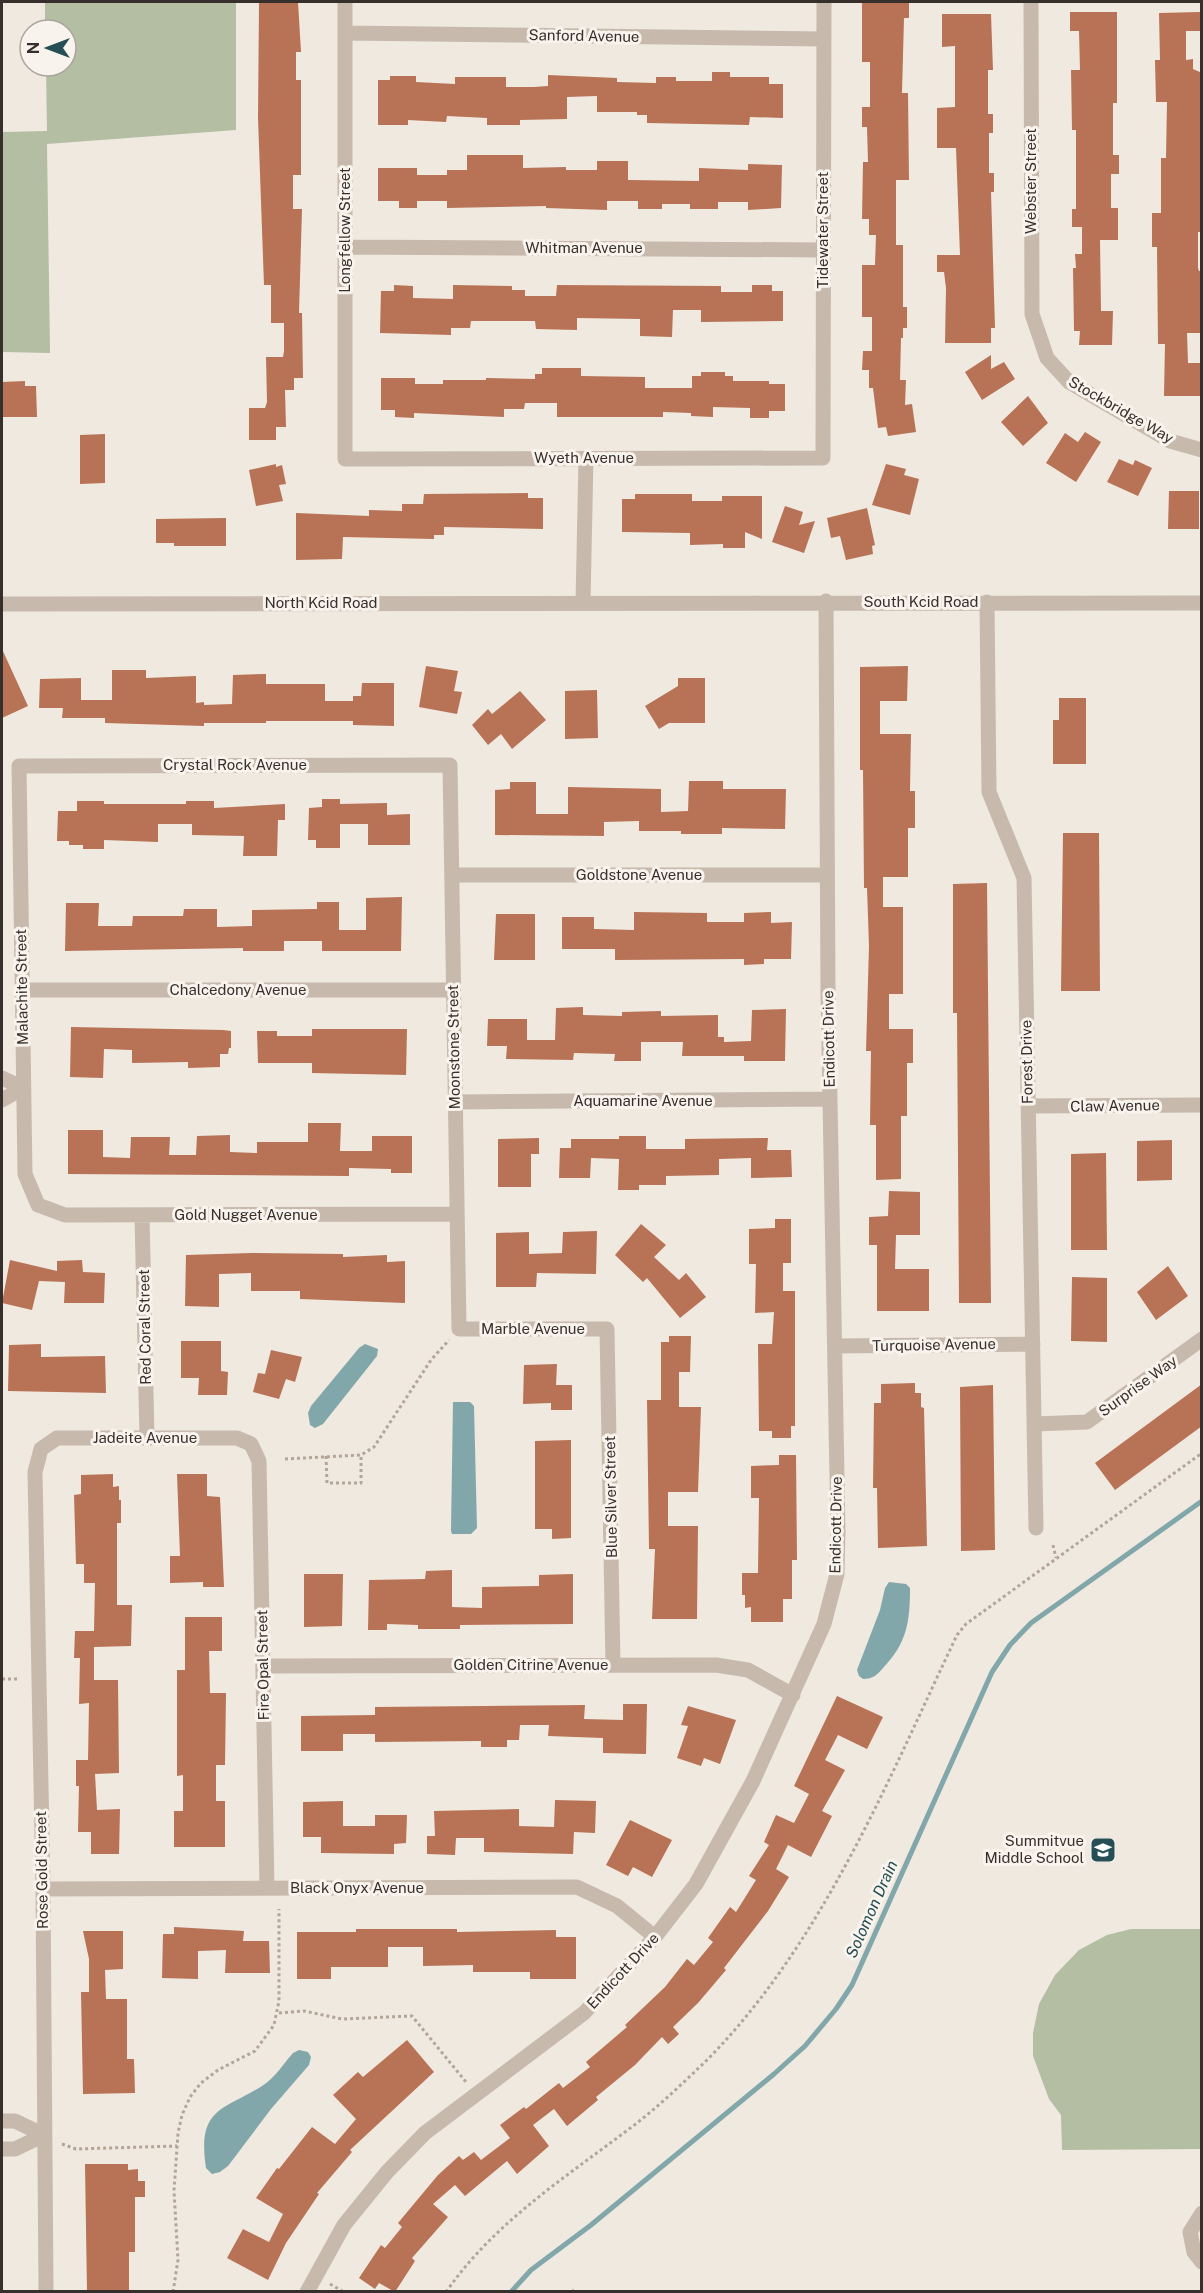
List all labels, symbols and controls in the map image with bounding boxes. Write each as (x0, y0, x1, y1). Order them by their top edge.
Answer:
north arrow (18, 18, 78, 78)
street label: Sanford Avenue (528, 26, 640, 45)
text: N (24, 42, 43, 54)
street label: Webster Street (1022, 128, 1039, 234)
street label: Longfellow Street (336, 167, 353, 293)
street label: Tidewater Street (814, 171, 831, 288)
street label: Whitman Avenue (525, 239, 643, 256)
street label: Stockbridge Way (1066, 373, 1177, 447)
street label: Wyeth Avenue (534, 449, 634, 466)
street label: South Kcid Road (863, 593, 979, 610)
street label: North Kcid Road (264, 594, 378, 611)
street label: Crystal Rock Avenue (163, 756, 307, 773)
street label: Goldstone Avenue (576, 866, 702, 883)
street label: Malachite Street (12, 929, 31, 1045)
street label: Chalcedony Avenue (170, 981, 306, 998)
street label: Moonstone Street (444, 984, 463, 1110)
street label: Endicott Drive (819, 990, 838, 1088)
street label: Forest Drive (1017, 1020, 1036, 1104)
street label: Aquamarine Avenue (573, 1092, 713, 1109)
street label: Claw Avenue (1070, 1096, 1160, 1115)
street label: Gold Nugget Avenue (174, 1206, 318, 1223)
street label: Red Coral Street (135, 1269, 154, 1385)
street label: Marble Avenue (481, 1320, 585, 1337)
street label: Turquoise Avenue (872, 1335, 996, 1354)
street label: Surprise Way (1095, 1352, 1180, 1420)
street label: Jadeite Avenue (93, 1429, 197, 1446)
street label: Blue Silver Street (601, 1435, 620, 1558)
street label: Endicott Drive (826, 1476, 845, 1574)
street label: Fire Opal Street (253, 1609, 272, 1720)
street label: Golden Citrine Avenue (453, 1656, 609, 1673)
street label: Rose Gold Street (32, 1811, 51, 1929)
place label: Summitvue Middle School (985, 1832, 1084, 1866)
school or university icon: Summitvue Middle School (1088, 1835, 1118, 1865)
water label: Solomon Drain (841, 1857, 902, 1961)
street label: Black Onyx Avenue (290, 1879, 424, 1896)
street label: Endicott Drive (583, 1929, 662, 2012)

